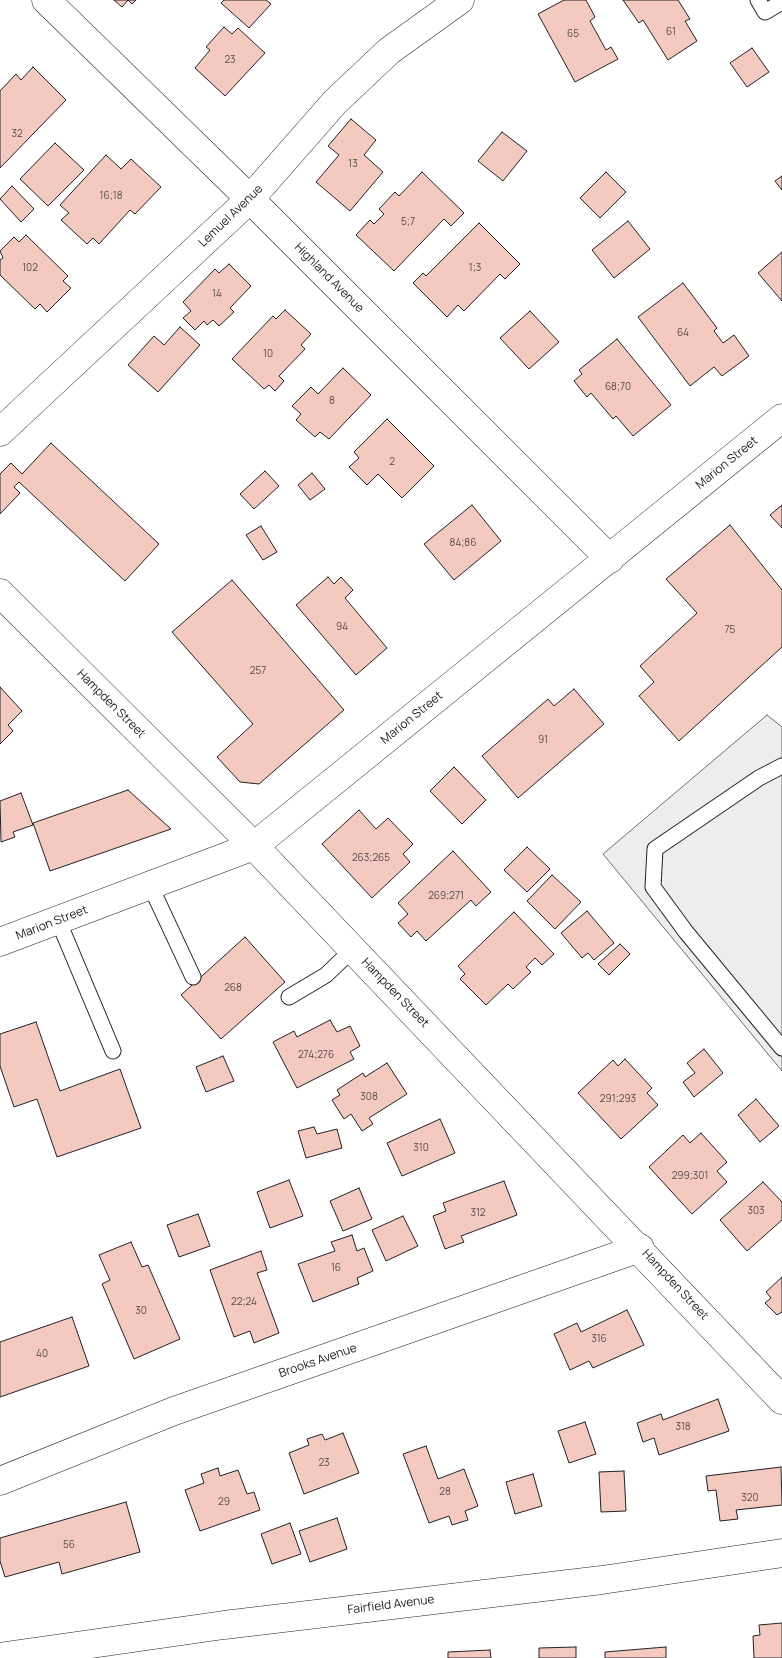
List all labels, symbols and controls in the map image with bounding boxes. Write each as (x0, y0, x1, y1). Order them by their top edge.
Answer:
house number: 61 (666, 26, 676, 38)
house number: 65 (567, 28, 579, 40)
house number: 23 (224, 54, 236, 66)
house number: 32 (11, 128, 23, 140)
house number: 13 (348, 158, 358, 170)
street label: Lemuel Avenue (196, 182, 266, 250)
house number: 16;18 (100, 190, 122, 202)
house number: 5;7 (401, 216, 415, 228)
street label: Highland Avenue (291, 240, 367, 316)
house number: 102 (22, 262, 38, 274)
house number: 1;3 (469, 262, 481, 274)
house number: 14 (212, 288, 222, 300)
house number: 64 (677, 327, 689, 339)
house number: 10 (263, 348, 273, 360)
house number: 68;70 (605, 381, 631, 393)
house number: 8 (329, 395, 335, 407)
street label: Marion Street (693, 434, 761, 492)
house number: 2 (389, 456, 395, 468)
house number: 84;86 (450, 537, 476, 549)
house number: 94 (336, 621, 348, 633)
house number: 75 (725, 624, 735, 636)
house number: 257 (250, 665, 266, 677)
street label: Hampden Street (74, 667, 148, 741)
street label: Marion Street (378, 689, 446, 747)
house number: 91 (538, 734, 548, 746)
house number: 263;265 (352, 852, 390, 864)
house number: 269;271 (428, 890, 464, 902)
street label: Marion Street (14, 903, 90, 943)
street label: Hampden Street (358, 955, 432, 1031)
house number: 268 (224, 982, 242, 994)
house number: 274;276 (298, 1049, 334, 1061)
house number: 308 (360, 1091, 378, 1103)
house number: 291;293 (600, 1093, 636, 1105)
house number: 310 (413, 1142, 429, 1154)
house number: 299;301 (672, 1170, 708, 1182)
house number: 303 (747, 1205, 765, 1217)
house number: 312 (470, 1207, 486, 1219)
street label: Hampden Street (639, 1247, 711, 1323)
house number: 16 (331, 1262, 341, 1274)
house number: 22;24 (231, 1296, 257, 1308)
house number: 30 (135, 1305, 147, 1317)
house number: 316 (591, 1333, 607, 1345)
street label: Brooks Avenue (277, 1341, 359, 1381)
house number: 40 (36, 1348, 48, 1360)
house number: 318 (675, 1421, 691, 1433)
house number: 23 (318, 1457, 330, 1469)
house number: 28 (439, 1486, 451, 1498)
house number: 320 (741, 1492, 759, 1504)
house number: 29 (218, 1496, 230, 1508)
house number: 56 (63, 1539, 75, 1551)
street label: Fairfield Avenue (347, 1593, 435, 1617)

